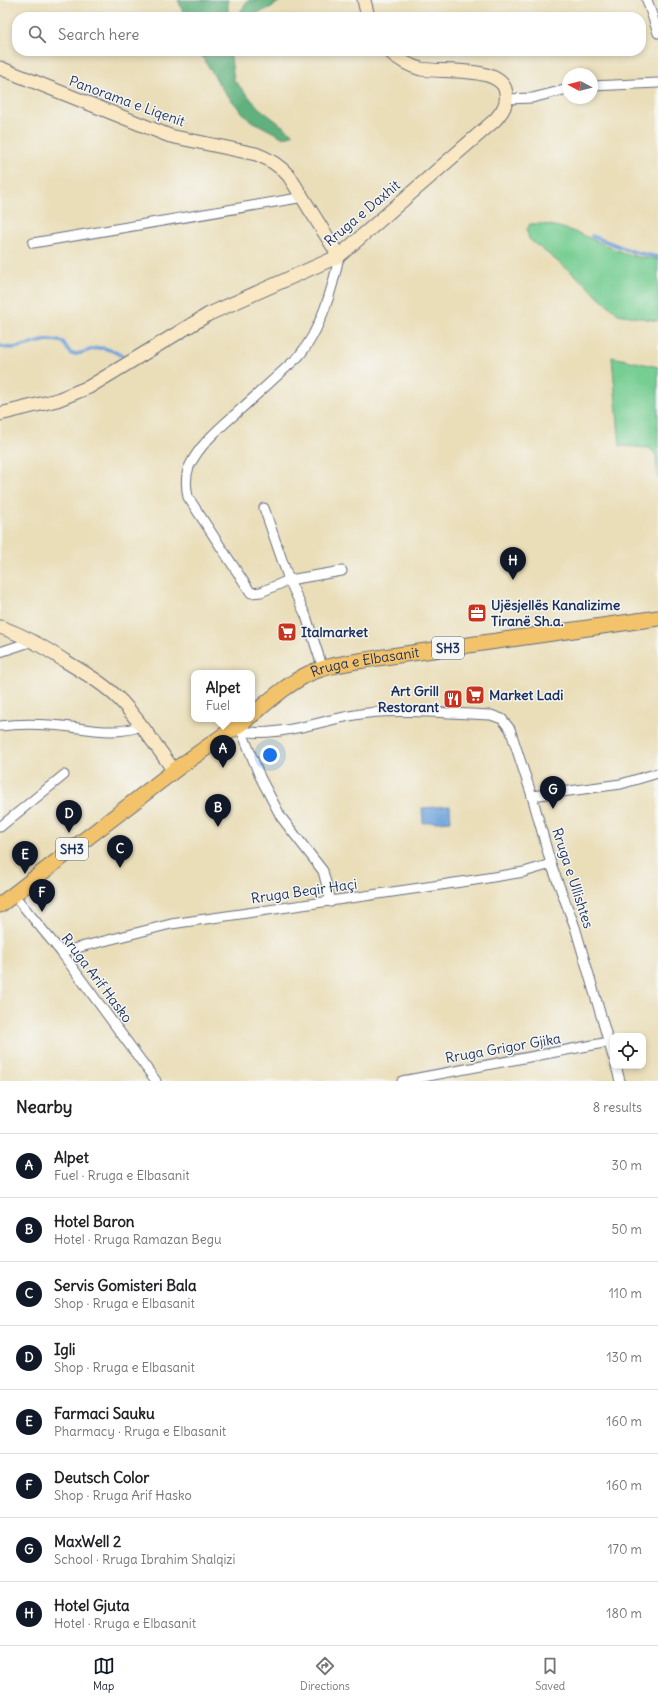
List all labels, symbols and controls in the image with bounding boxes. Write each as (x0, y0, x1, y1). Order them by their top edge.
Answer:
search box (12, 12, 646, 56)
icon: search (26, 23, 48, 45)
text: Search here (58, 25, 139, 44)
north arrow (562, 68, 598, 104)
street label: Panorama e Liqenit (67, 72, 188, 130)
street label: Rruga e Daxhit (320, 176, 404, 250)
pin: H (500, 547, 526, 580)
place label: Ujësjellës Kanalizime Tiranë Sh.a. (491, 596, 621, 630)
office icon: Ujësjellës Kanalizime Tiranë Sh.a. (466, 602, 488, 624)
supermarket icon: Italmarket (276, 621, 298, 643)
place label: Italmarket (301, 623, 368, 641)
road number: SH3 (432, 637, 464, 659)
street label: Rruga e Elbasanit (308, 643, 421, 681)
popup (191, 670, 255, 722)
text: Alpet (206, 678, 240, 697)
place label: Art Grill Restorant (378, 682, 439, 716)
supermarket icon: Market Ladi (464, 684, 486, 706)
place label: Market Ladi (489, 686, 563, 704)
restaurant icon: Art Grill Restorant (442, 688, 464, 710)
text: Fuel (206, 697, 230, 714)
pin: A (210, 735, 236, 768)
your location (260, 745, 280, 765)
pin: G (540, 776, 566, 809)
pin: B (205, 794, 231, 827)
pin: D (56, 800, 82, 833)
street label: Rruga e Ullishtes (548, 826, 598, 930)
pin: C (107, 835, 133, 868)
road number: SH3 (56, 838, 88, 860)
pin: E (12, 841, 38, 874)
street label: Rruga Beqir Haçi (250, 875, 358, 907)
pin: F (29, 879, 55, 912)
street label: Rruga Arif Hasko (58, 930, 136, 1026)
street label: Rruga Grigor Gjika (444, 1029, 562, 1067)
map controls (610, 1033, 646, 1069)
button: locate (610, 1033, 646, 1069)
text: Nearby (16, 1096, 72, 1118)
text: 8 results (593, 1099, 642, 1116)
text: Alpet (54, 1148, 89, 1167)
text: A (25, 1157, 33, 1174)
text: 30 m (612, 1157, 642, 1174)
text: Fuel · Rruga e Elbasanit (54, 1167, 190, 1184)
text: Hotel Baron (54, 1212, 135, 1231)
text: B (25, 1221, 33, 1238)
text: 50 m (611, 1221, 642, 1238)
text: Hotel · Rruga Ramazan Begu (54, 1231, 222, 1248)
text: Servis Gomisteri Bala (54, 1276, 197, 1295)
text: C (25, 1285, 33, 1302)
text: 110 m (609, 1285, 642, 1302)
text: Shop · Rruga e Elbasanit (54, 1295, 195, 1312)
text: Igli (54, 1340, 75, 1359)
text: D (24, 1349, 34, 1366)
text: 130 m (606, 1349, 642, 1366)
text: Shop · Rruga e Elbasanit (54, 1359, 195, 1376)
text: Farmaci Sauku (54, 1404, 155, 1423)
text: E (25, 1413, 33, 1430)
text: 160 m (606, 1413, 642, 1430)
text: Pharmacy · Rruga e Elbasanit (54, 1423, 226, 1440)
text: Deutsch Color (54, 1468, 149, 1487)
text: F (25, 1477, 33, 1494)
text: 160 m (606, 1477, 642, 1494)
text: Shop · Rruga Arif Hasko (54, 1487, 192, 1504)
text: MaxWell 2 (54, 1532, 121, 1551)
text: G (24, 1541, 34, 1558)
text: 170 m (607, 1541, 642, 1558)
text: School · Rruga Ibrahim Shalqizi (54, 1551, 235, 1568)
text: Hotel Gjuta (54, 1596, 130, 1615)
text: H (24, 1605, 34, 1622)
text: 180 m (606, 1605, 642, 1622)
text: Hotel · Rruga e Elbasanit (54, 1615, 196, 1632)
tab: Map (93, 1655, 115, 1693)
tab: Directions (300, 1655, 350, 1693)
tab: Saved (535, 1655, 565, 1693)

